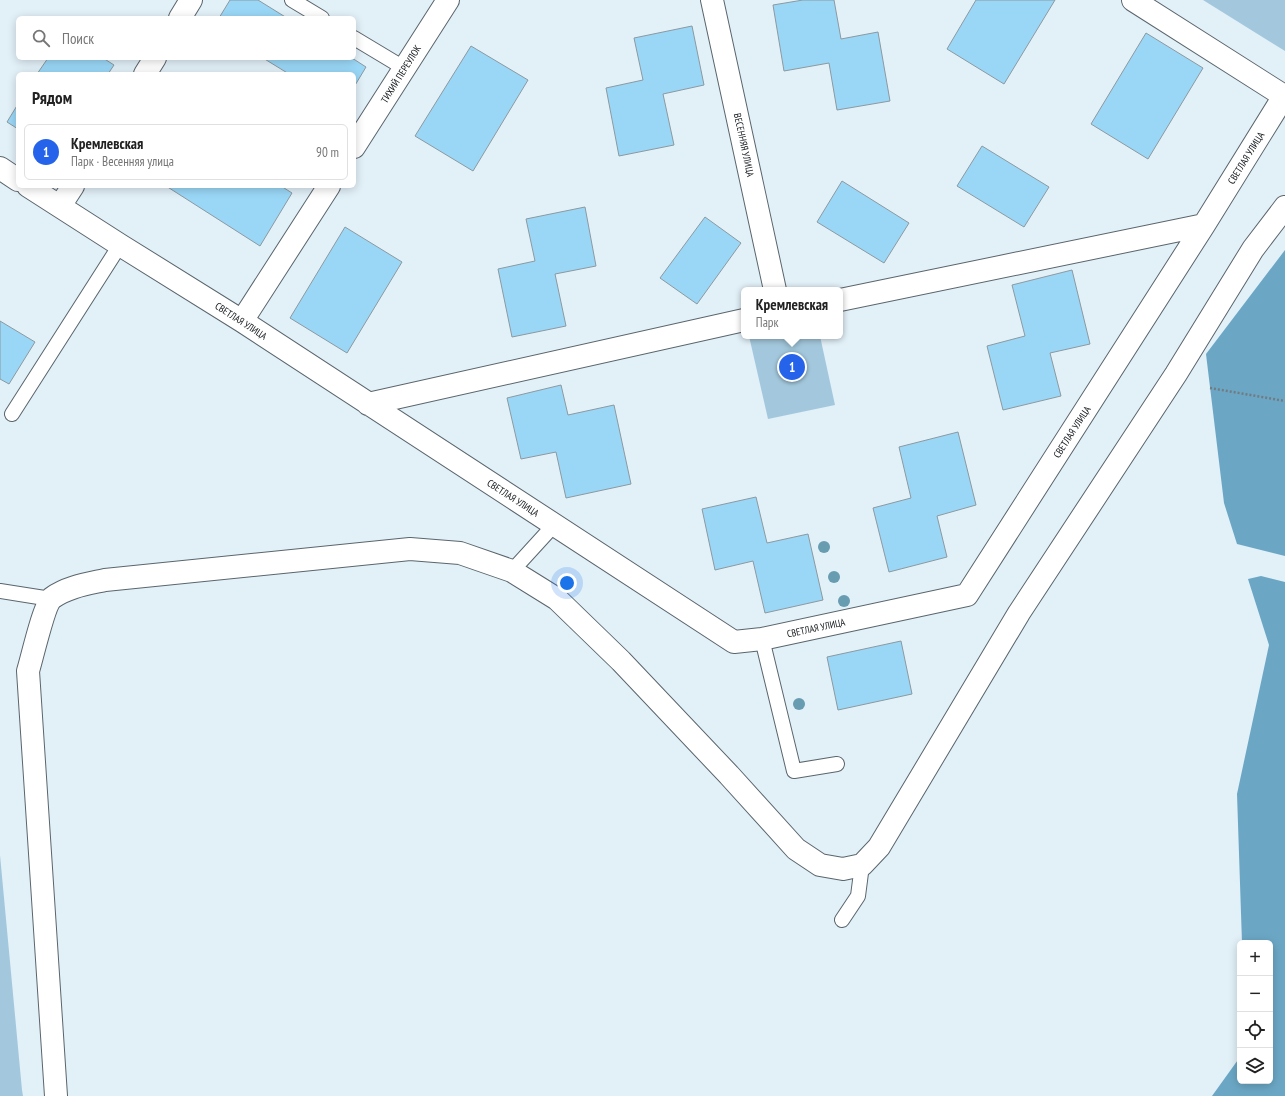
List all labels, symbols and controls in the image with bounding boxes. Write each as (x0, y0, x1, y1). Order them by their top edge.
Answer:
search box (16, 16, 356, 60)
icon: search (30, 27, 52, 49)
text: Поиск (62, 29, 94, 48)
street label: ТИХИЙ ПЕРЕУЛОК (378, 42, 424, 105)
text: Рядом (32, 87, 72, 109)
street label: ВЕСЕННЯЯ УЛИЦА (731, 112, 757, 178)
street label: СВЕТЛАЯ УЛИЦА (1225, 129, 1267, 187)
text: Кремлевская (71, 134, 143, 153)
text: 1 (43, 144, 49, 161)
text: 90 m (316, 144, 339, 161)
text: Парк · Весенняя улица (71, 153, 174, 170)
popup (741, 287, 843, 339)
text: Кремлевская (756, 295, 828, 314)
street label: СВЕТЛАЯ УЛИЦА (213, 299, 270, 343)
text: Парк (756, 314, 779, 331)
pin: 1 (779, 352, 805, 382)
street label: СВЕТЛАЯ УЛИЦА (1050, 403, 1094, 460)
street label: СВЕТЛАЯ УЛИЦА (485, 476, 542, 520)
your location (557, 573, 577, 593)
street label: СВЕТЛАЯ УЛИЦА (786, 615, 847, 641)
map controls (1237, 940, 1273, 1084)
button: + (1237, 940, 1273, 976)
button: − (1237, 976, 1273, 1012)
button: locate (1237, 1012, 1273, 1048)
button: layers (1237, 1048, 1273, 1084)

